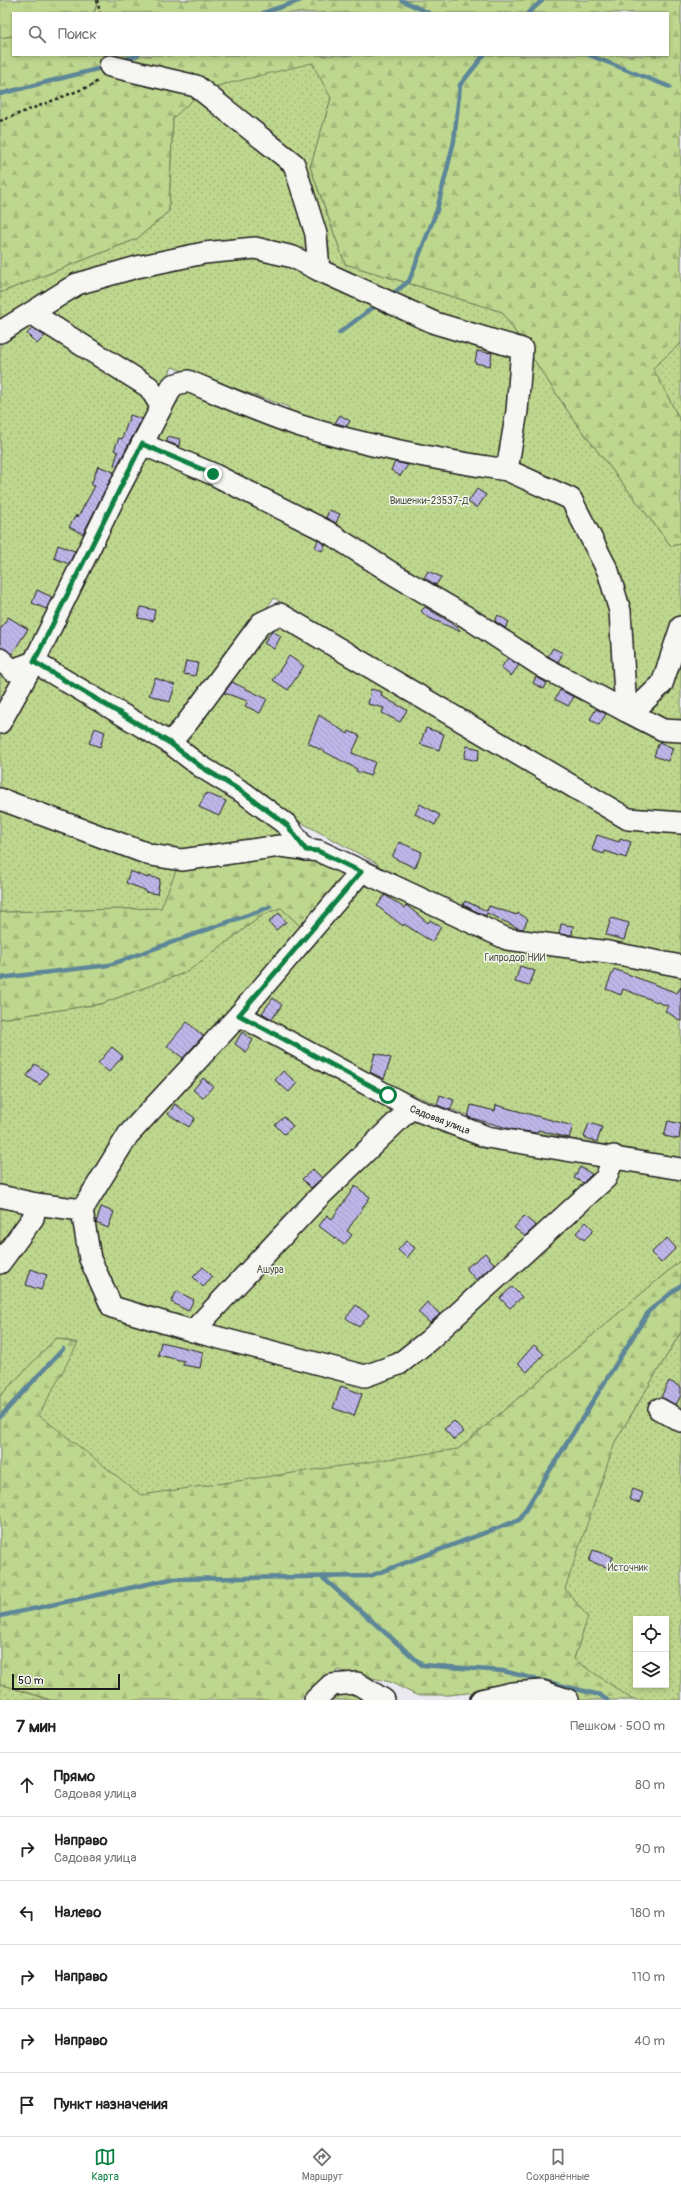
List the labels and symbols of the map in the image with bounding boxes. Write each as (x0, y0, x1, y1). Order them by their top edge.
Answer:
route end (204, 465, 222, 483)
park label: Вишенки-23537-Д (390, 495, 469, 507)
park label: Гипродор НИИ (484, 952, 546, 964)
route start (379, 1086, 397, 1104)
street label: Садовая улица (408, 1103, 472, 1137)
park label: Ашура (256, 1264, 284, 1276)
park label: Источник (608, 1562, 648, 1574)
scale bar (12, 1672, 120, 1691)

